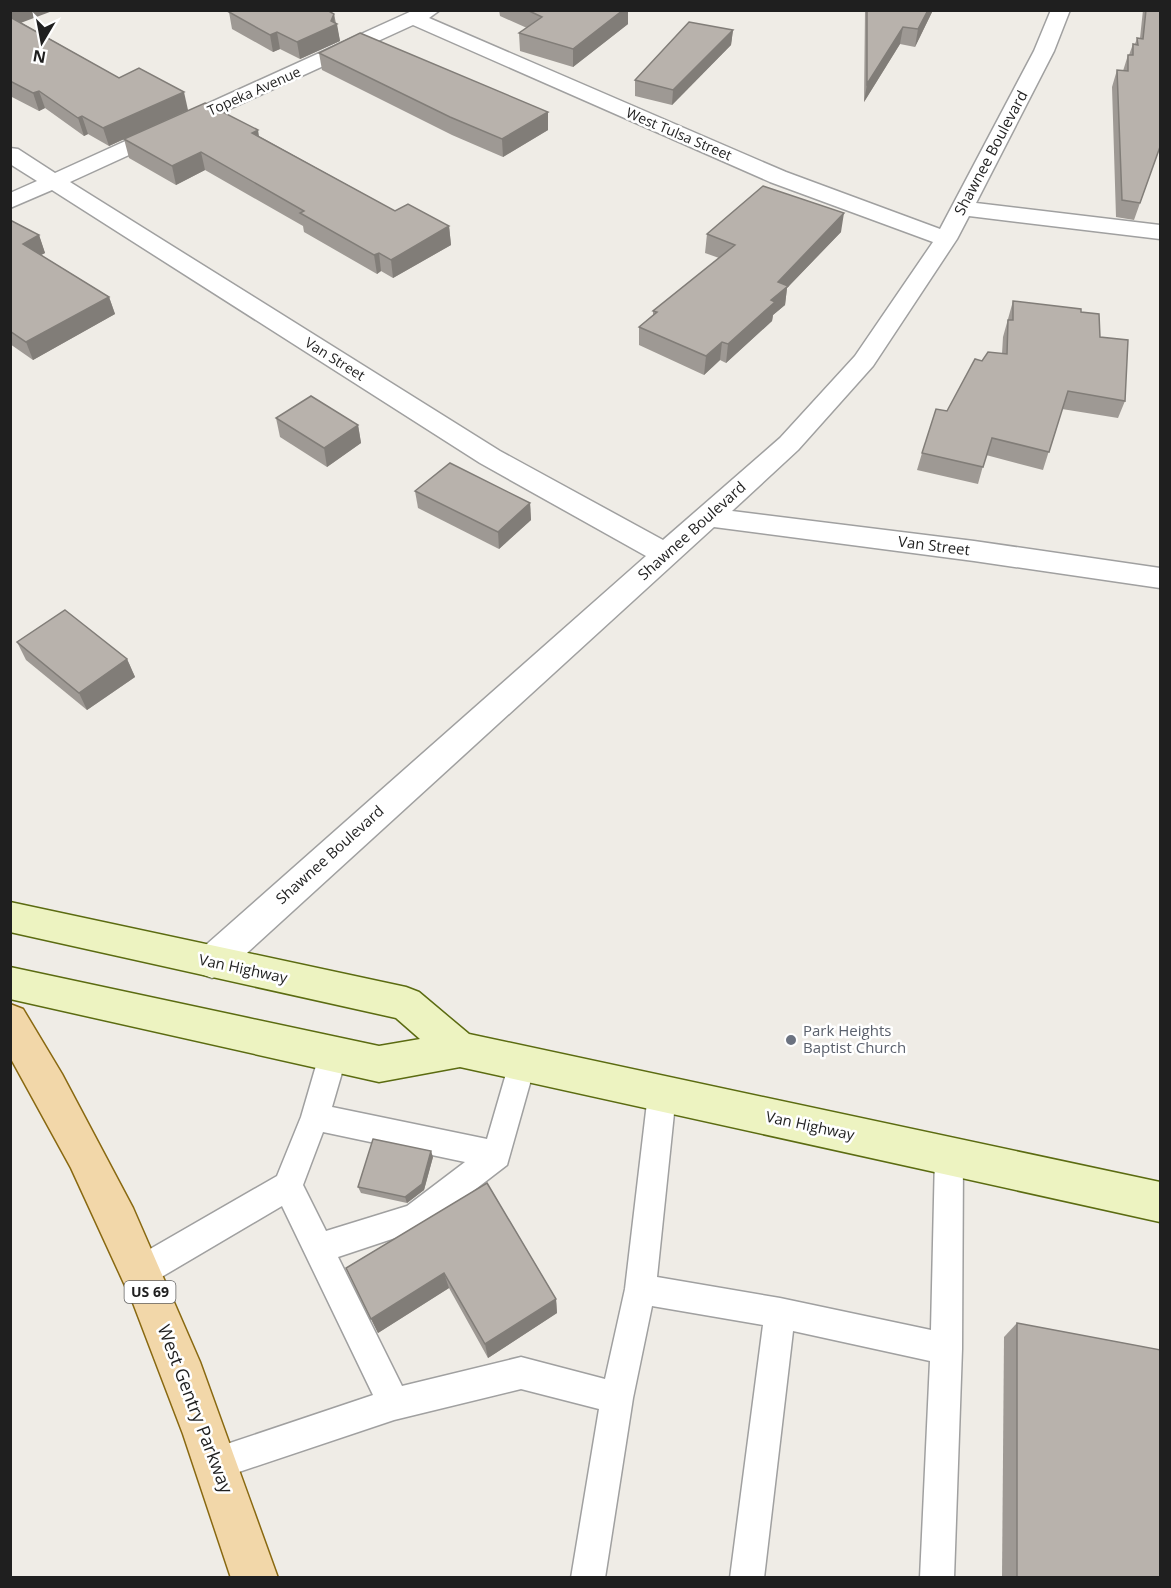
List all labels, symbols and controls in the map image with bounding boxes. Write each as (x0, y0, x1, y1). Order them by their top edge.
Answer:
north arrow (12, 12, 72, 72)
text: N (31, 45, 48, 69)
street label: Topeka Avenue (204, 61, 303, 120)
street label: Shawnee Boulevard (949, 87, 1031, 218)
street label: West Tulsa Street (623, 103, 735, 164)
street label: Van Street (302, 333, 369, 385)
street label: Shawnee Boulevard (633, 476, 750, 584)
street label: Van Street (897, 531, 971, 559)
street label: Shawnee Boulevard (271, 800, 388, 908)
street label: Van Highway (197, 949, 290, 987)
place label: Park Heights Baptist Church (803, 1020, 906, 1057)
marker: Park Heights Baptist Church (784, 1033, 798, 1047)
street label: Van Highway (764, 1106, 857, 1144)
road number: US 69 (124, 1281, 176, 1303)
street label: West Gentry Parkway (153, 1321, 240, 1497)

